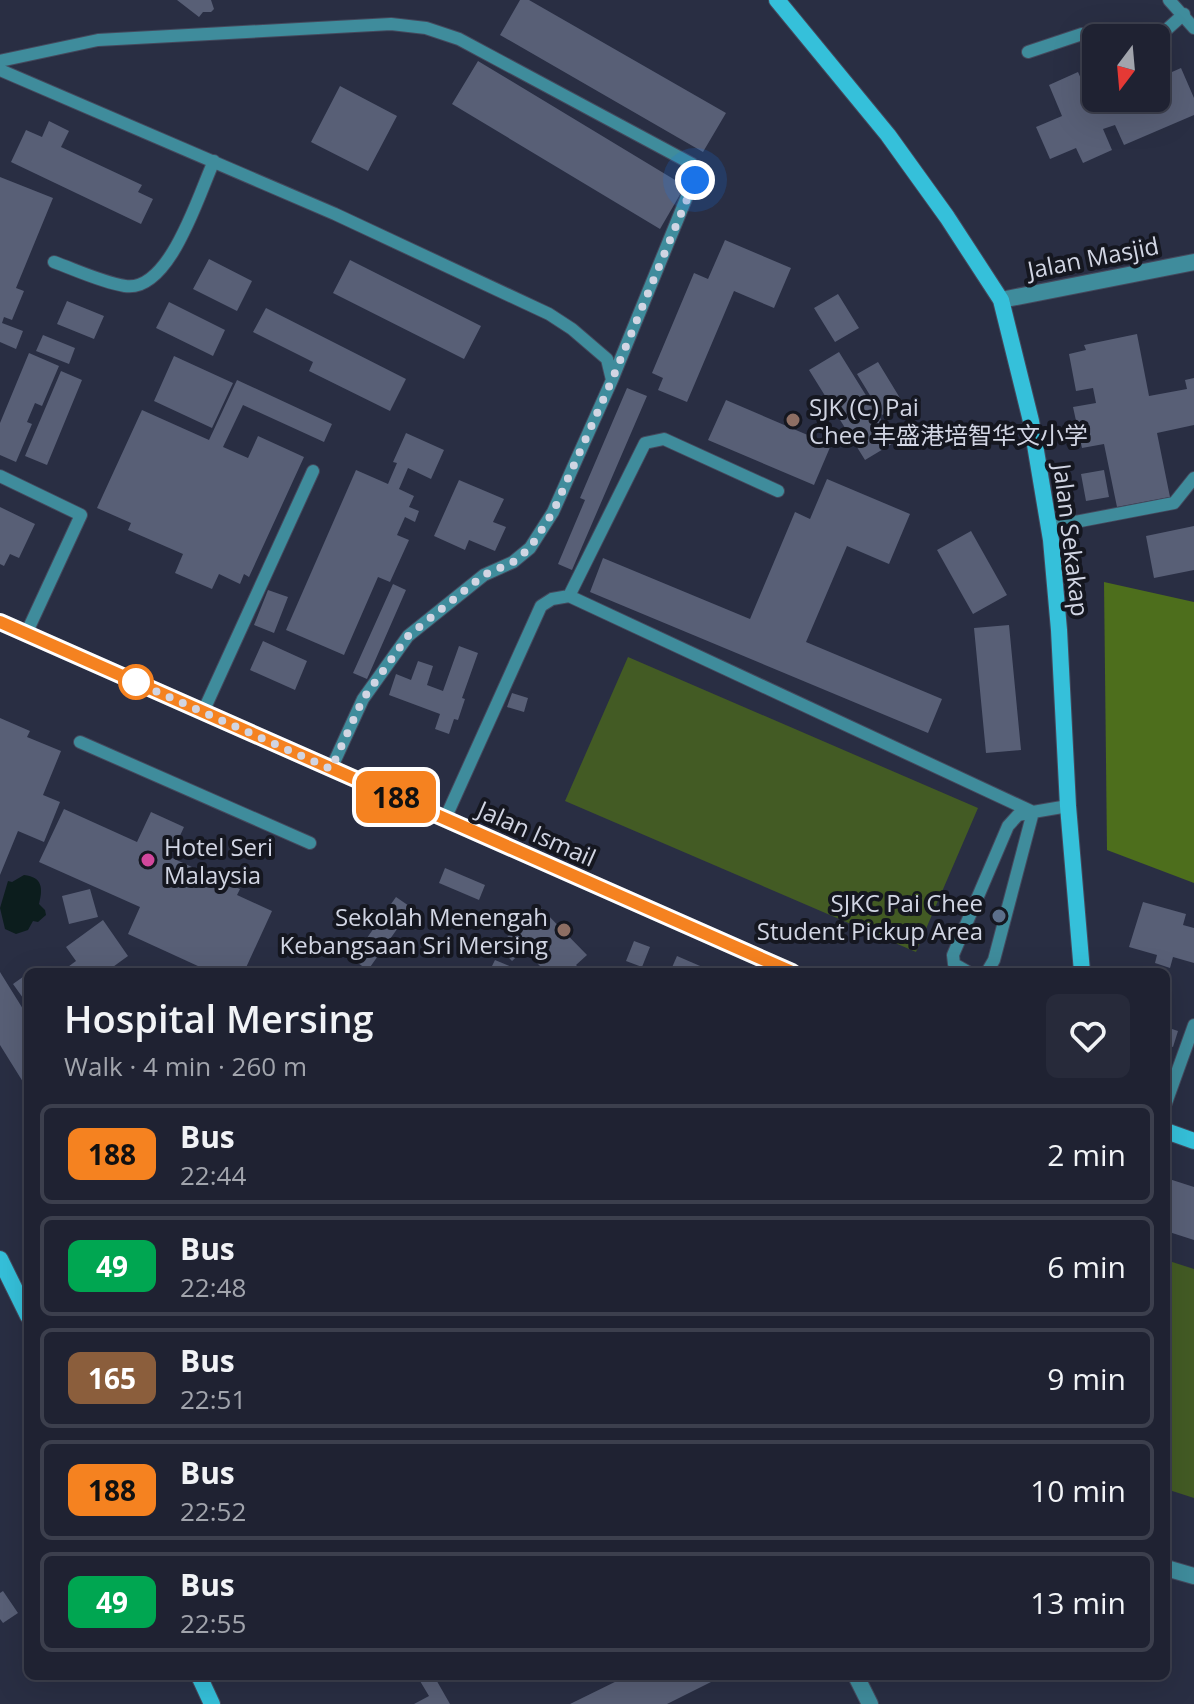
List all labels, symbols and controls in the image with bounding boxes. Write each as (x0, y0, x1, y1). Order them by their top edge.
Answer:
north arrow (1082, 24, 1170, 112)
map controls (1082, 24, 1170, 112)
your location (675, 160, 715, 200)
street label: Jalan Masjid (1022, 228, 1162, 286)
place label: SJK (C) Pai Chee 丰盛港培智华文小学 (809, 390, 1088, 451)
marker: SJK (C) Pai Chee 丰盛港培智华文小学 (784, 411, 802, 429)
street label: Jalan Sekakap (1046, 460, 1098, 618)
unlabelled marker (119, 665, 153, 699)
line badge: 188 (350, 771, 442, 823)
text: 188 (372, 778, 420, 816)
street label: Jalan Ismail (471, 791, 601, 874)
place label: Hotel Seri Malaysia (164, 830, 273, 891)
marker: Hotel Seri Malaysia (139, 851, 157, 869)
place label: SJKC Pai Chee Student Pickup Area (757, 886, 983, 947)
place label: Sekolah Menengah Kebangsaan Sri Mersing (280, 900, 548, 961)
marker: SJKC Pai Chee Student Pickup Area (990, 907, 1008, 925)
marker: Sekolah Menengah Kebangsaan Sri Mersing (555, 921, 573, 939)
text: Hospital Mersing (64, 992, 374, 1044)
button: heart (1046, 994, 1130, 1078)
text: Walk · 4 min · 260 m (64, 1048, 307, 1084)
text: Bus (180, 1116, 235, 1157)
text: 2 min (1047, 1134, 1126, 1175)
text: 188 (88, 1135, 136, 1173)
text: 22:44 (180, 1157, 246, 1193)
text: Bus (180, 1228, 235, 1269)
text: 6 min (1047, 1246, 1126, 1287)
text: 49 (96, 1247, 128, 1285)
text: 22:48 (180, 1269, 246, 1305)
text: Bus (180, 1340, 235, 1381)
text: 9 min (1047, 1358, 1126, 1399)
text: 165 (88, 1359, 136, 1397)
text: 22:51 (180, 1381, 246, 1417)
text: Bus (180, 1452, 235, 1493)
text: 10 min (1030, 1470, 1126, 1511)
text: 188 (88, 1471, 136, 1509)
text: 22:52 (180, 1493, 246, 1529)
text: Bus (180, 1564, 235, 1605)
text: 13 min (1030, 1582, 1126, 1623)
text: 49 (96, 1583, 128, 1621)
text: 22:55 (180, 1605, 246, 1641)

